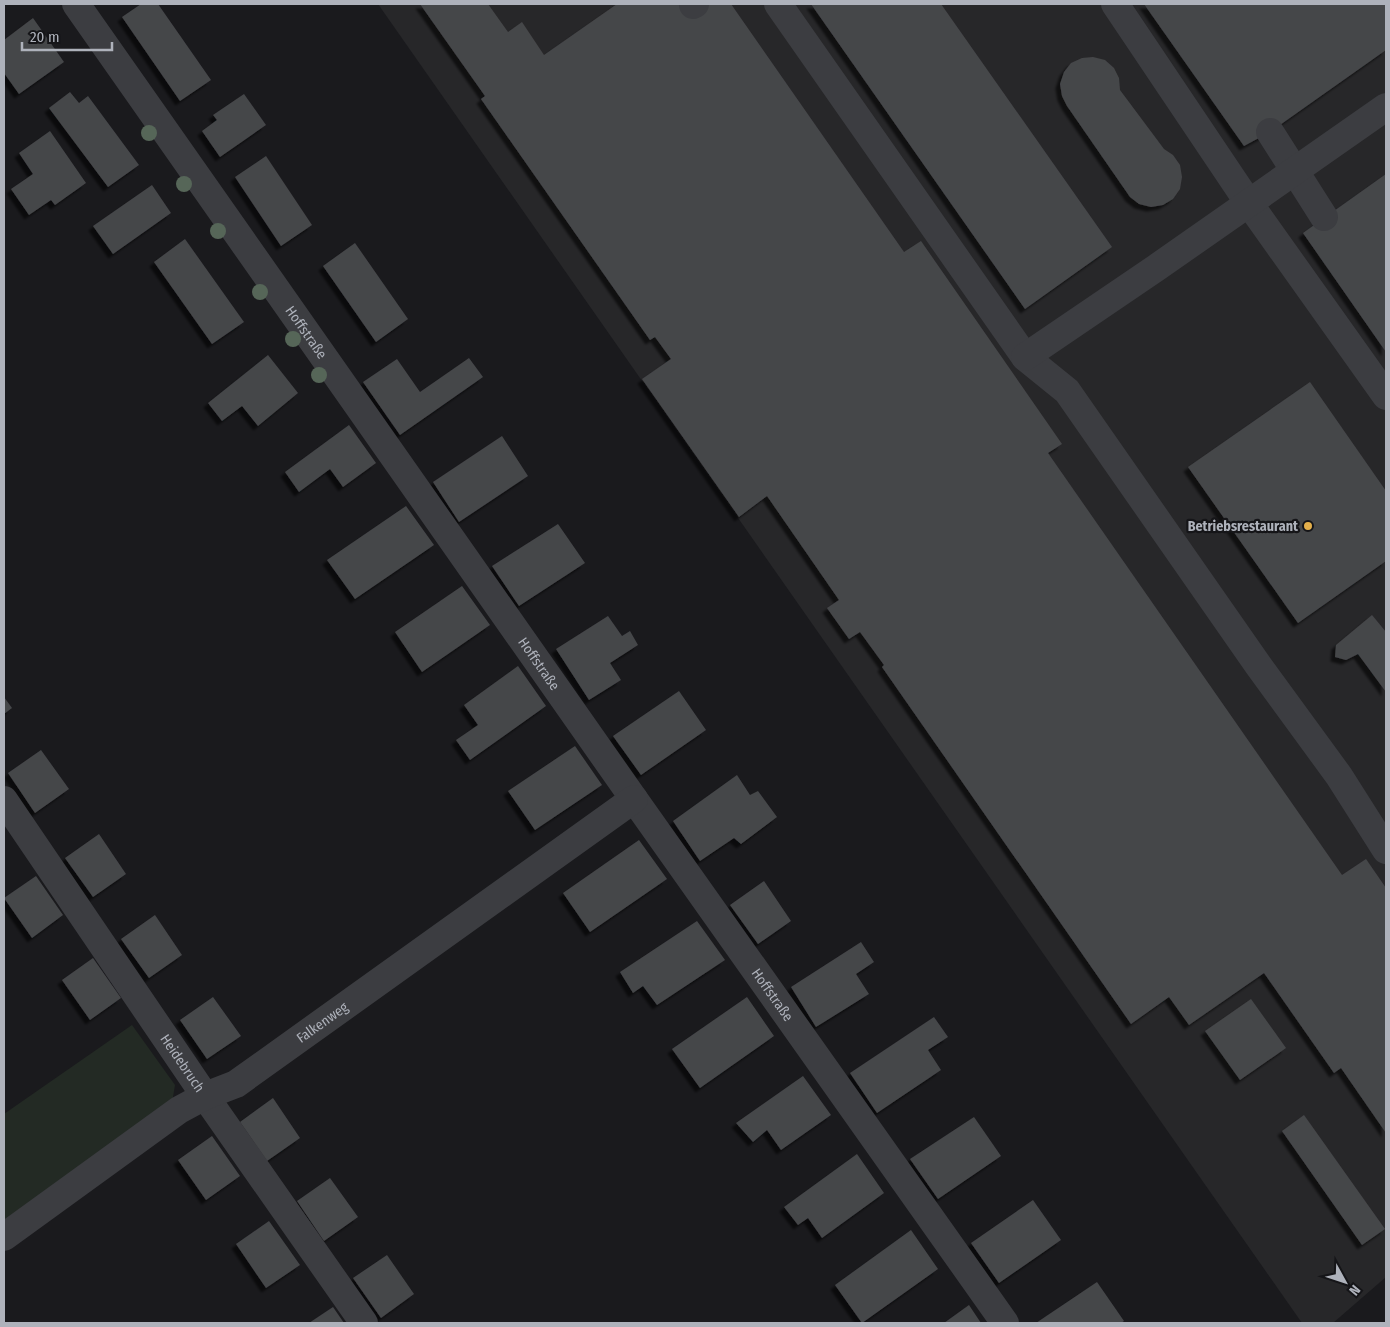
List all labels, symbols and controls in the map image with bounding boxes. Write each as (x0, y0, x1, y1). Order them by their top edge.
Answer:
scale bar (22, 20, 112, 52)
text: 20 m (30, 28, 60, 46)
street label: Hoffstraße (282, 302, 331, 362)
place label: Betriebsrestaurant (1188, 518, 1299, 535)
marker: Betriebsrestaurant (1302, 520, 1314, 532)
street label: Hoffstraße (515, 634, 563, 694)
street label: Hoffstraße (748, 965, 797, 1024)
street label: Falkenweg (293, 998, 352, 1046)
street label: Heidebruch (157, 1031, 208, 1095)
north arrow (1320, 1257, 1370, 1307)
text: N (1345, 1281, 1364, 1299)

